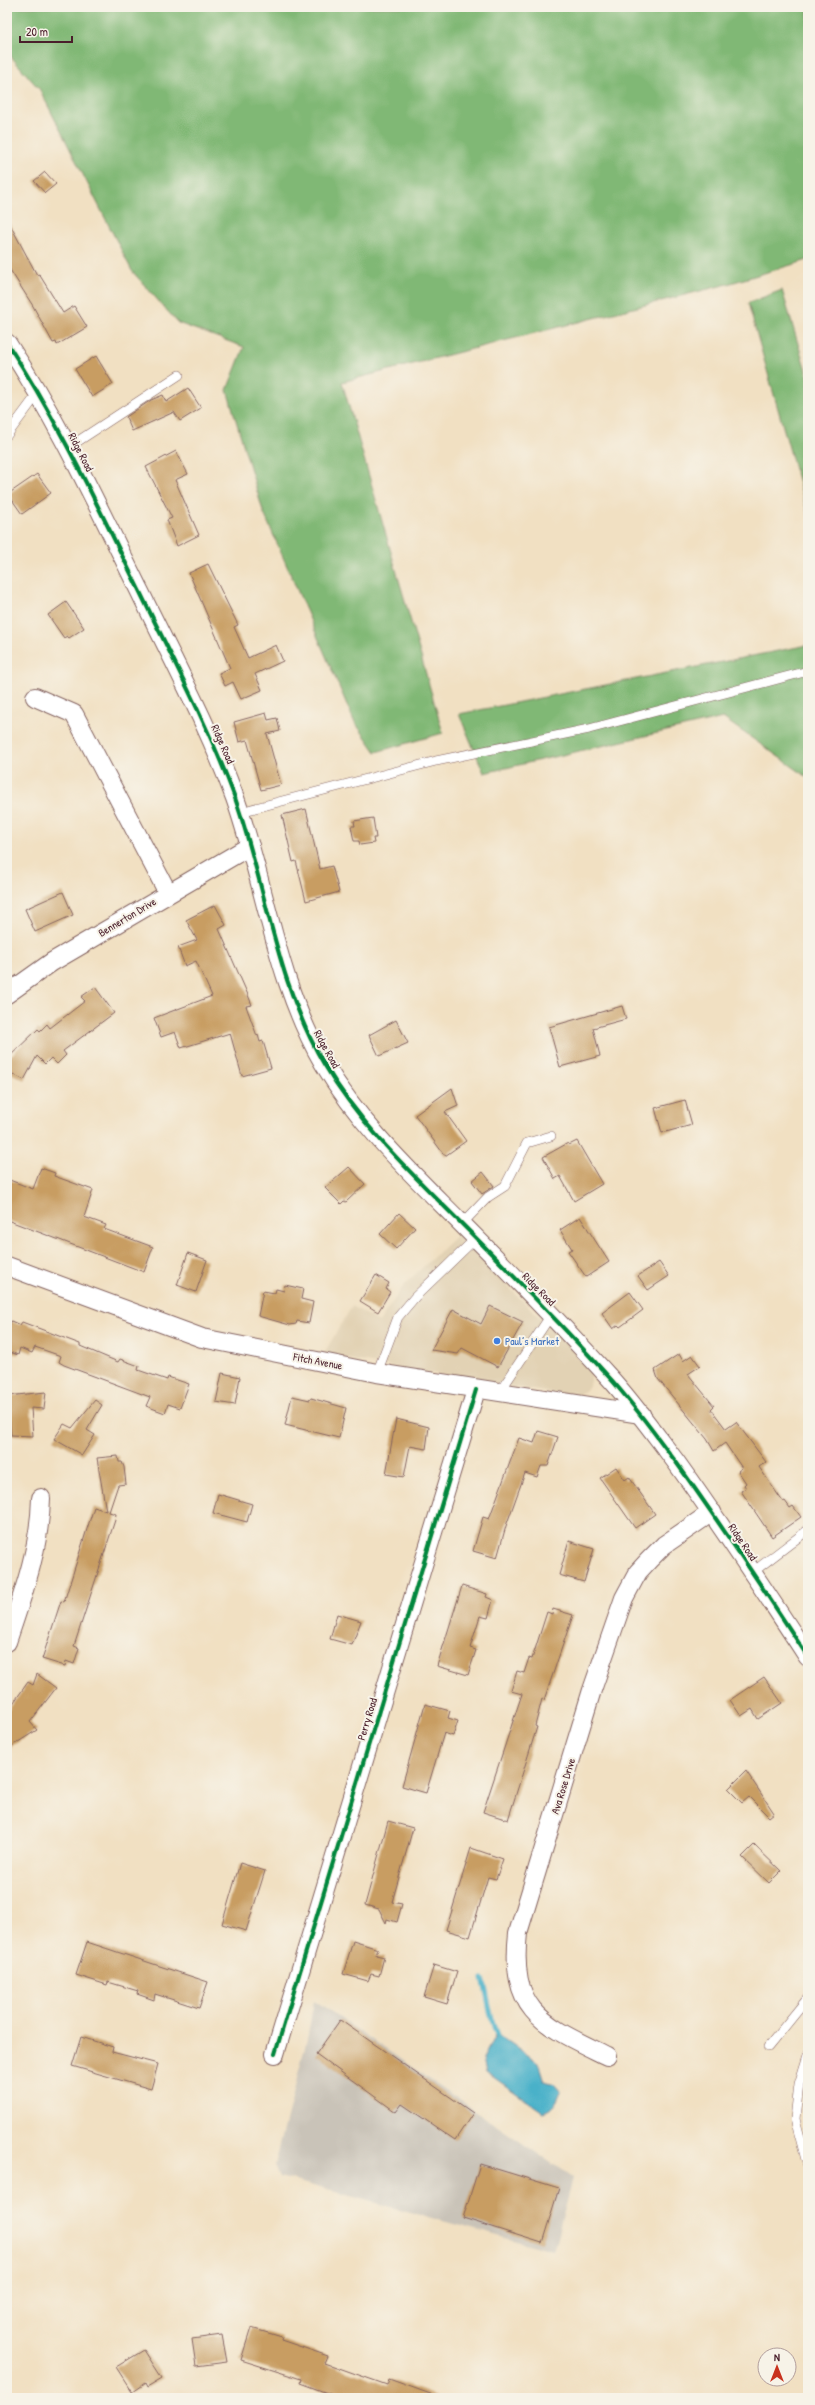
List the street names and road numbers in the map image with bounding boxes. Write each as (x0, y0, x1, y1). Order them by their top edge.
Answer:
street label: Ridge Road (65, 430, 97, 474)
street label: Ridge Road (208, 722, 238, 766)
street label: Bennerton Drive (96, 894, 159, 940)
street label: Ridge Road (311, 1027, 344, 1071)
street label: Ridge Road (519, 1269, 559, 1309)
street label: Fitch Avenue (291, 1349, 344, 1373)
street label: Ridge Road (726, 1521, 761, 1564)
street label: Perry Road (354, 1696, 380, 1742)
street label: Ava Rose Drive (548, 1756, 578, 1816)

